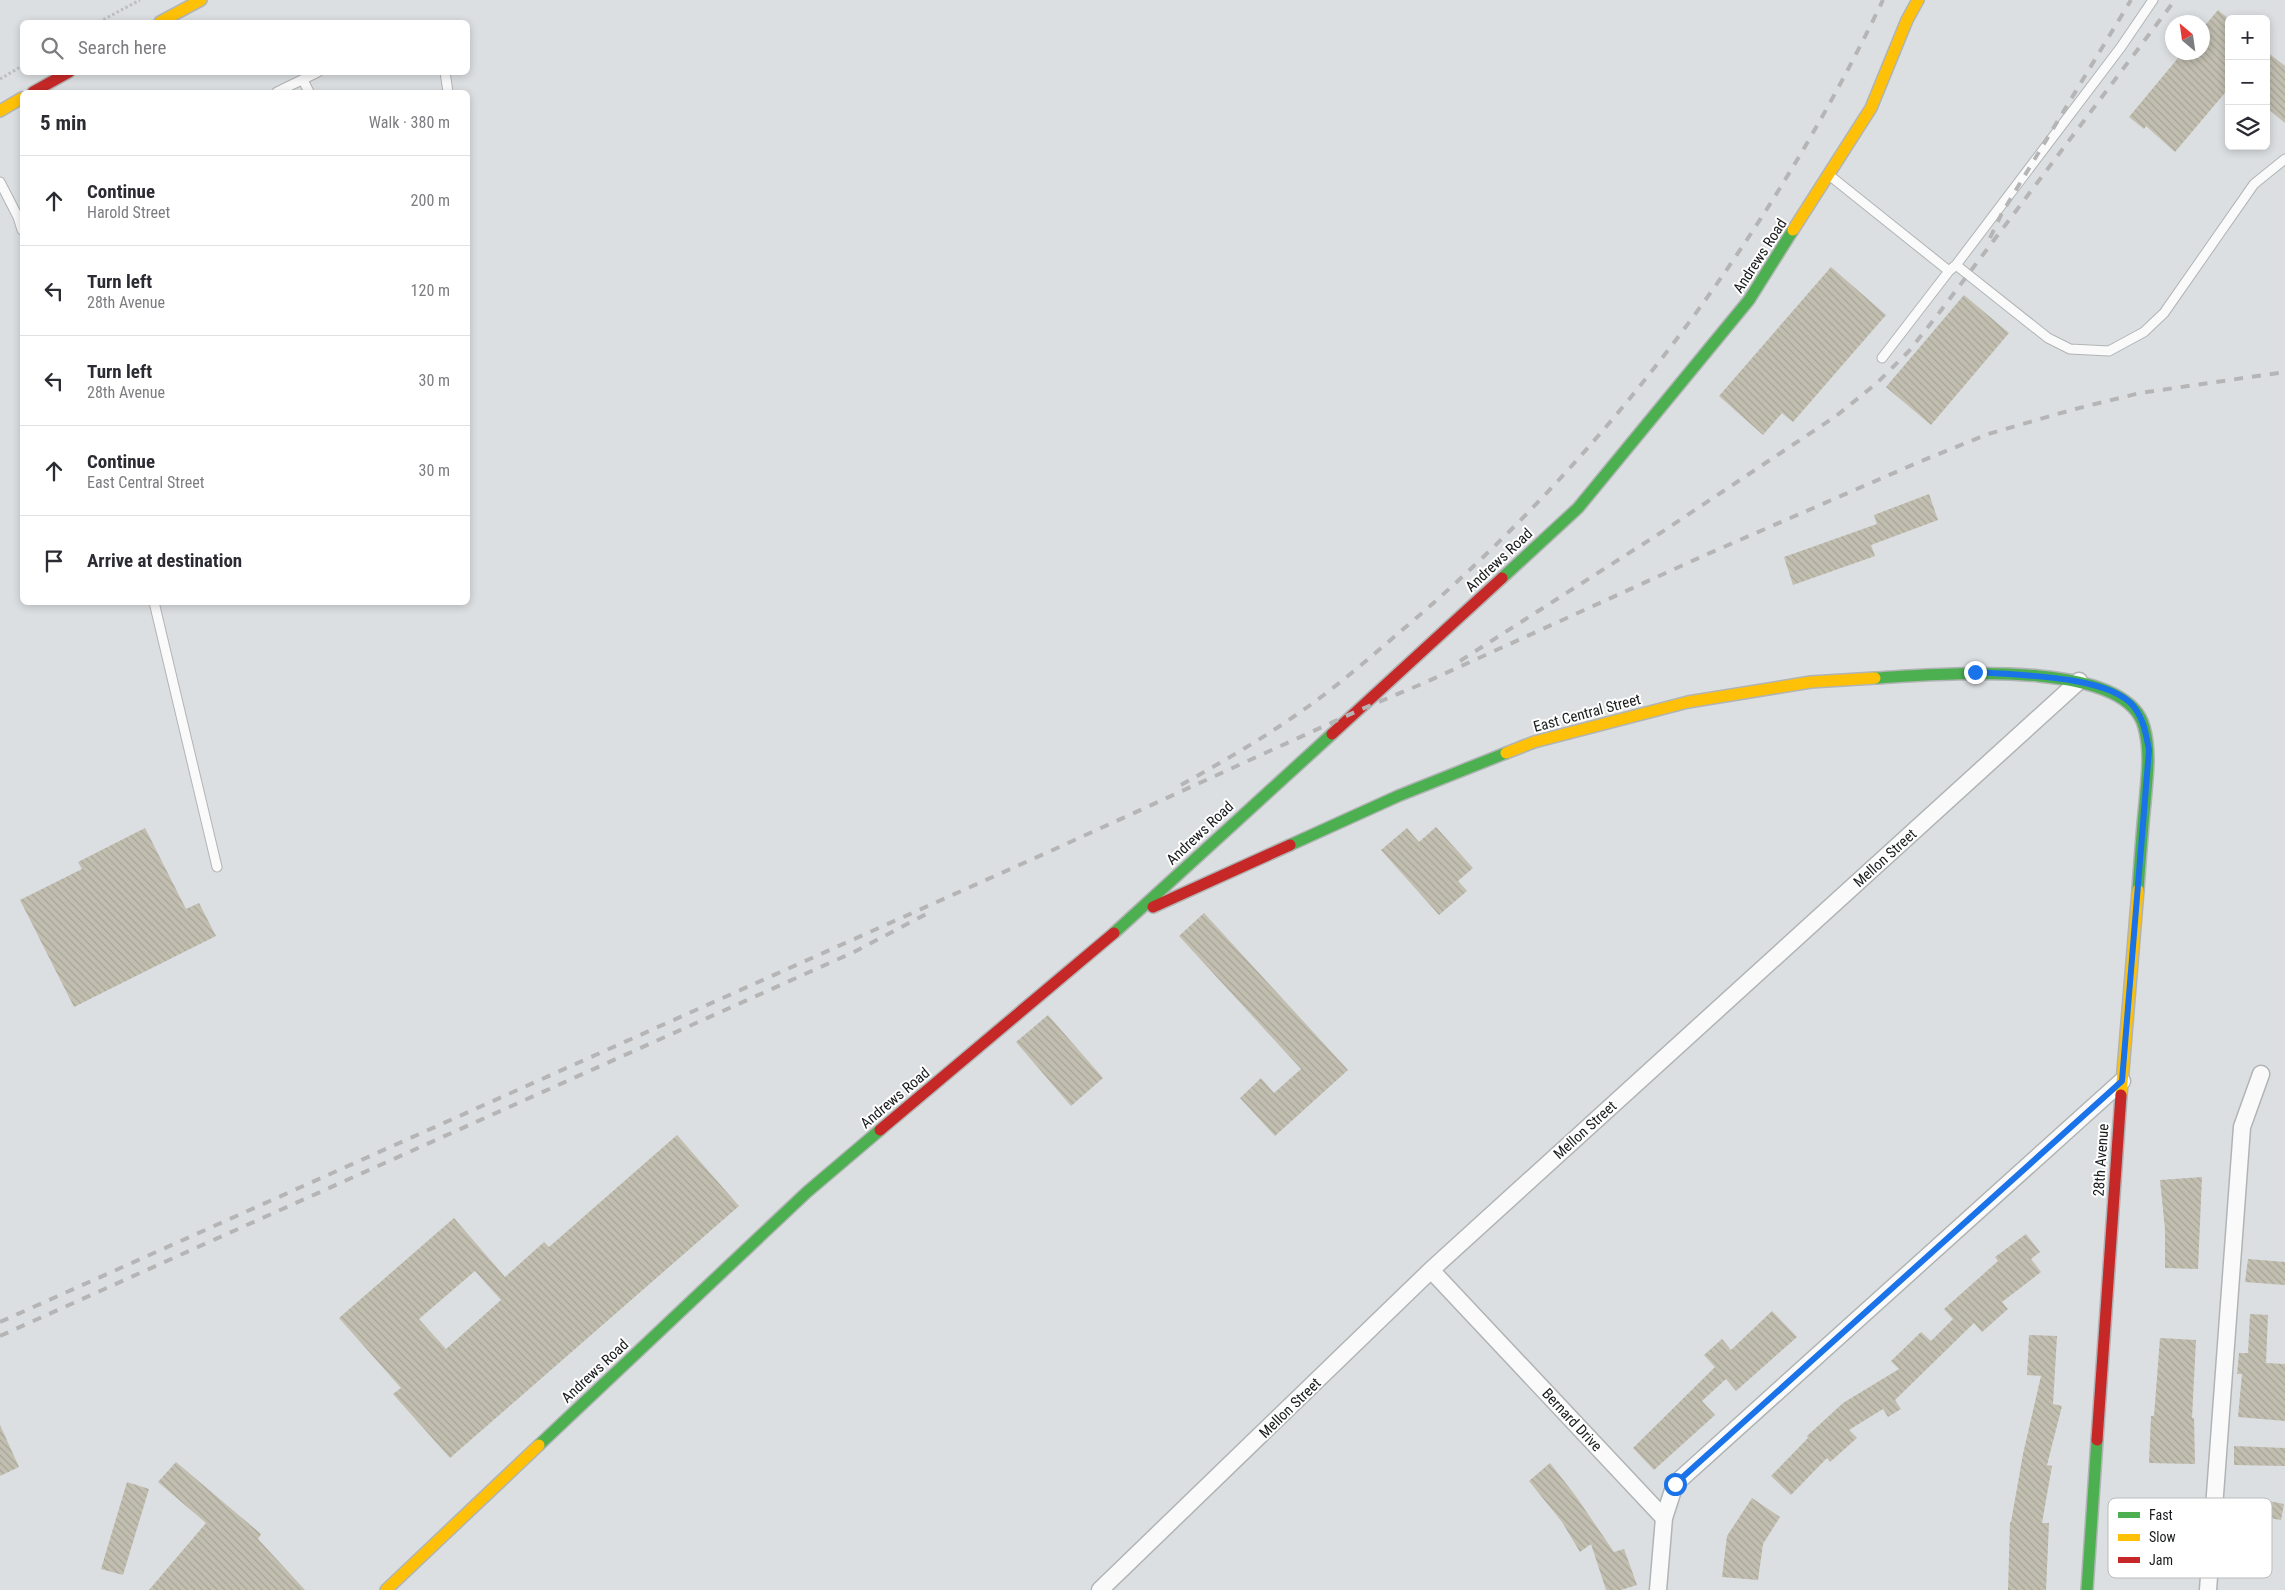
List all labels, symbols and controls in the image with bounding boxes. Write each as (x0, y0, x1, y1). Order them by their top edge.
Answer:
north arrow (2165, 15, 2210, 60)
map controls (2225, 15, 2270, 150)
button: + (2225, 15, 2270, 60)
search box (20, 20, 470, 75)
icon: search (38, 34, 66, 62)
text: Search here (78, 36, 166, 59)
button: − (2225, 60, 2270, 105)
button: layers (2225, 105, 2270, 150)
text: 5 min (40, 111, 87, 135)
text: Walk · 380 m (369, 113, 450, 132)
text: Continue (87, 180, 155, 203)
icon: ahead (40, 187, 68, 215)
text: 200 m (411, 191, 450, 210)
text: Harold Street (87, 203, 170, 222)
street label: Andrews Road (1729, 215, 1791, 297)
text: Turn left (87, 270, 152, 293)
icon: left (40, 277, 68, 305)
text: 120 m (411, 281, 450, 300)
text: 28th Avenue (87, 293, 165, 312)
text: Turn left (87, 360, 152, 383)
icon: left (40, 367, 68, 395)
text: 30 m (418, 371, 450, 390)
text: 28th Avenue (87, 383, 165, 402)
text: Continue (87, 450, 155, 473)
icon: ahead (40, 457, 68, 485)
text: 30 m (418, 461, 450, 480)
text: East Central Street (87, 473, 204, 492)
street label: Andrews Road (1462, 524, 1536, 596)
icon: arrive (40, 547, 68, 575)
text: Arrive at destination (87, 549, 242, 572)
route end (1964, 661, 1987, 684)
street label: East Central Street (1531, 690, 1643, 736)
street label: Andrews Road (1163, 797, 1237, 869)
street label: Mellon Street (1850, 825, 1920, 891)
street label: Andrews Road (857, 1064, 933, 1132)
street label: Mellon Street (1550, 1097, 1620, 1163)
street label: 28th Avenue (2089, 1123, 2113, 1197)
street label: Andrews Road (558, 1335, 632, 1407)
street label: Mellon Street (1255, 1374, 1325, 1442)
street label: Bernard Drive (1538, 1385, 1606, 1455)
route start (1664, 1473, 1687, 1496)
legend (2108, 1498, 2272, 1578)
text: Fast (2149, 1507, 2173, 1523)
text: Slow (2149, 1529, 2176, 1545)
text: Jam (2149, 1552, 2173, 1568)

